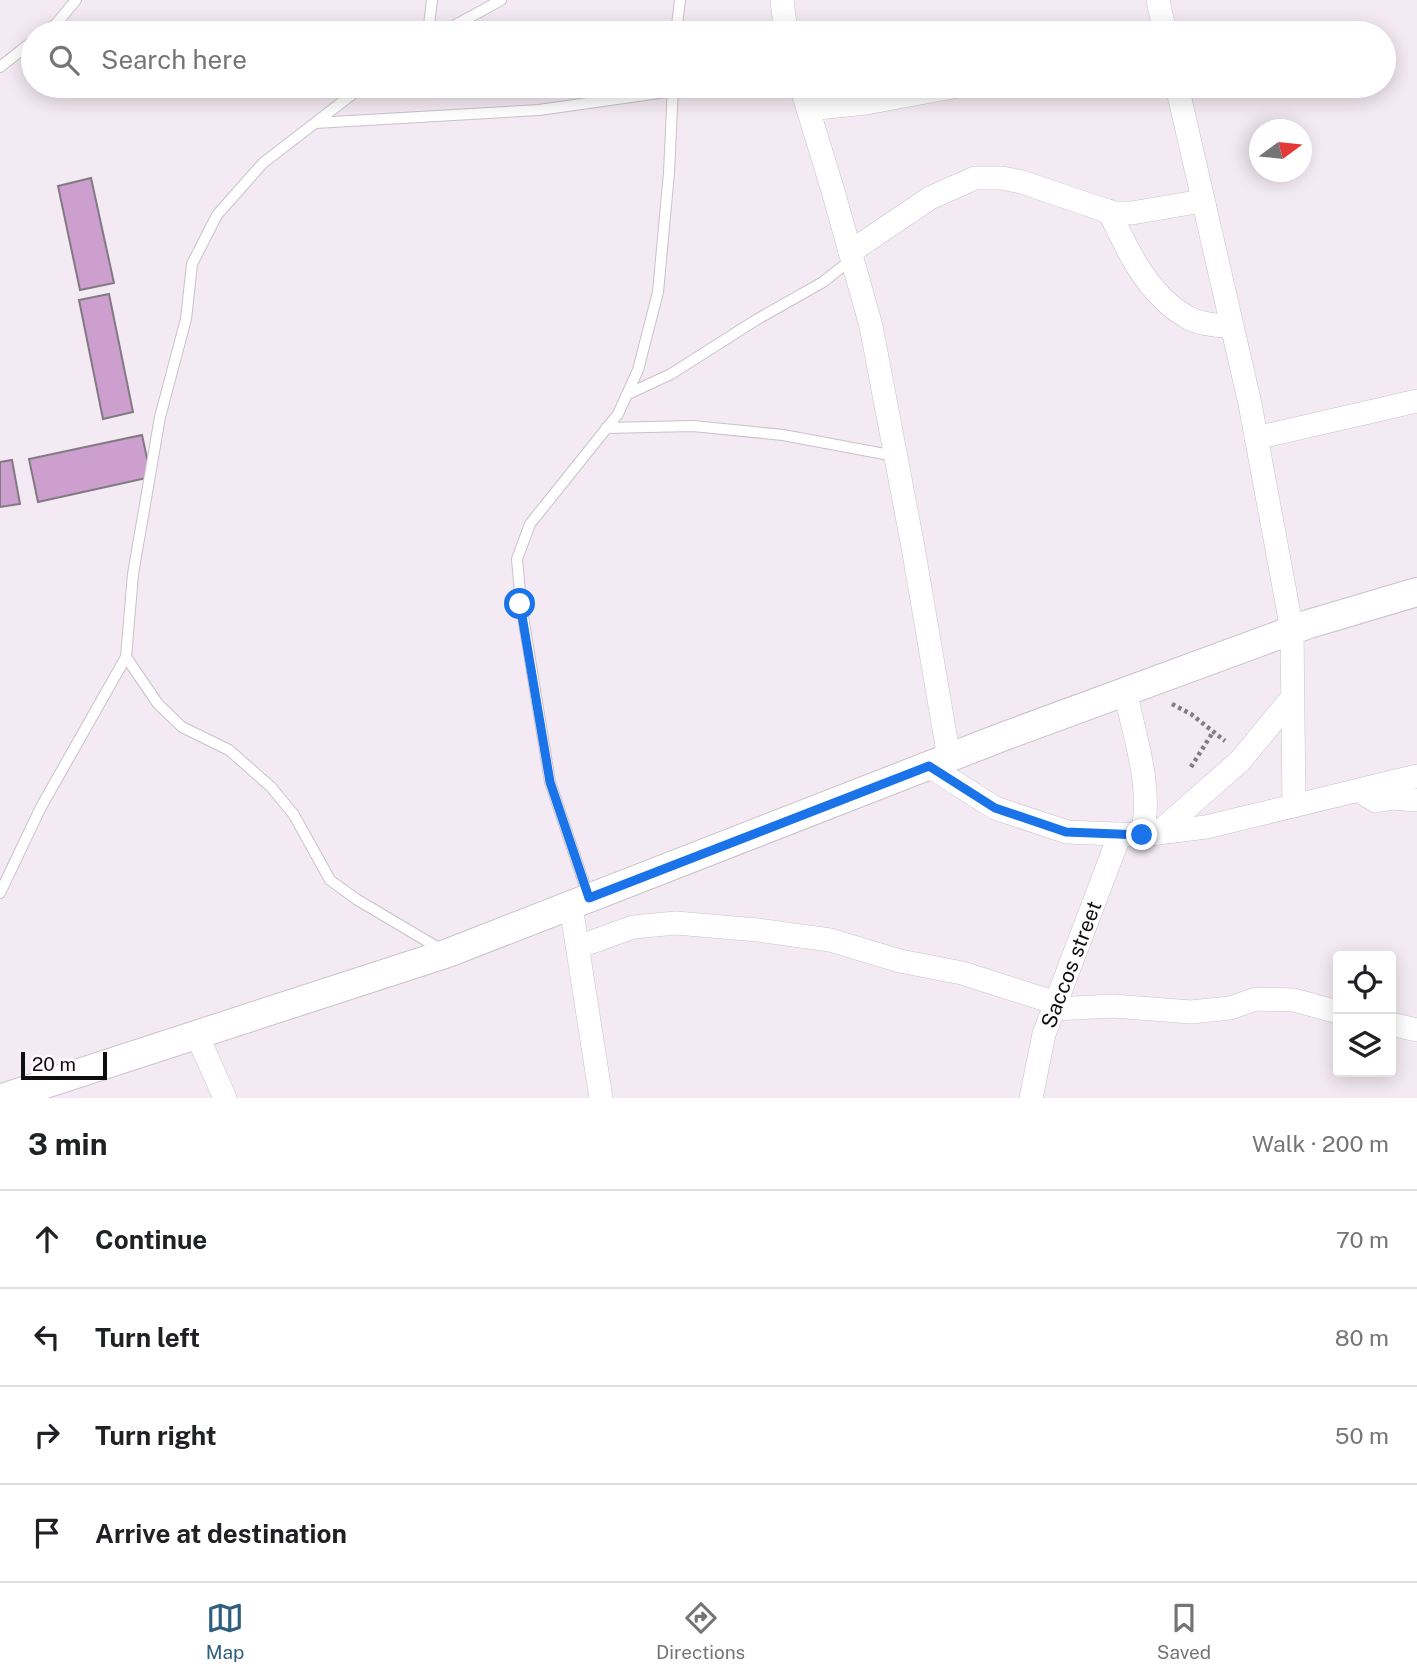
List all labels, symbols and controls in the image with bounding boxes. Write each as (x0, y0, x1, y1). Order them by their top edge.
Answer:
search box (21, 21, 1396, 98)
icon: search (45, 41, 83, 79)
text: Search here (101, 44, 247, 75)
north arrow (1249, 119, 1312, 182)
route start (504, 588, 535, 619)
route end (1126, 819, 1157, 850)
street label: Saccos street (1035, 897, 1106, 1031)
map controls (1333, 951, 1396, 1077)
button: locate (1333, 951, 1396, 1014)
button: layers (1333, 1014, 1396, 1077)
scale bar (21, 1049, 107, 1081)
text: 20 m (32, 1053, 76, 1075)
text: 3 min (28, 1126, 107, 1162)
text: Walk · 200 m (1252, 1130, 1389, 1157)
icon: ahead (28, 1220, 66, 1258)
text: Continue (95, 1224, 207, 1255)
text: 70 m (1336, 1226, 1389, 1253)
icon: left (28, 1318, 66, 1356)
text: Turn left (95, 1322, 200, 1353)
text: 80 m (1335, 1324, 1389, 1351)
icon: right (28, 1416, 66, 1454)
text: Turn right (95, 1420, 217, 1451)
text: 50 m (1335, 1422, 1389, 1449)
icon: arrive (28, 1514, 66, 1552)
text: Arrive at destination (95, 1518, 347, 1549)
tab: Map (206, 1599, 244, 1663)
tab: Directions (656, 1599, 745, 1663)
tab: Saved (1157, 1599, 1211, 1663)

